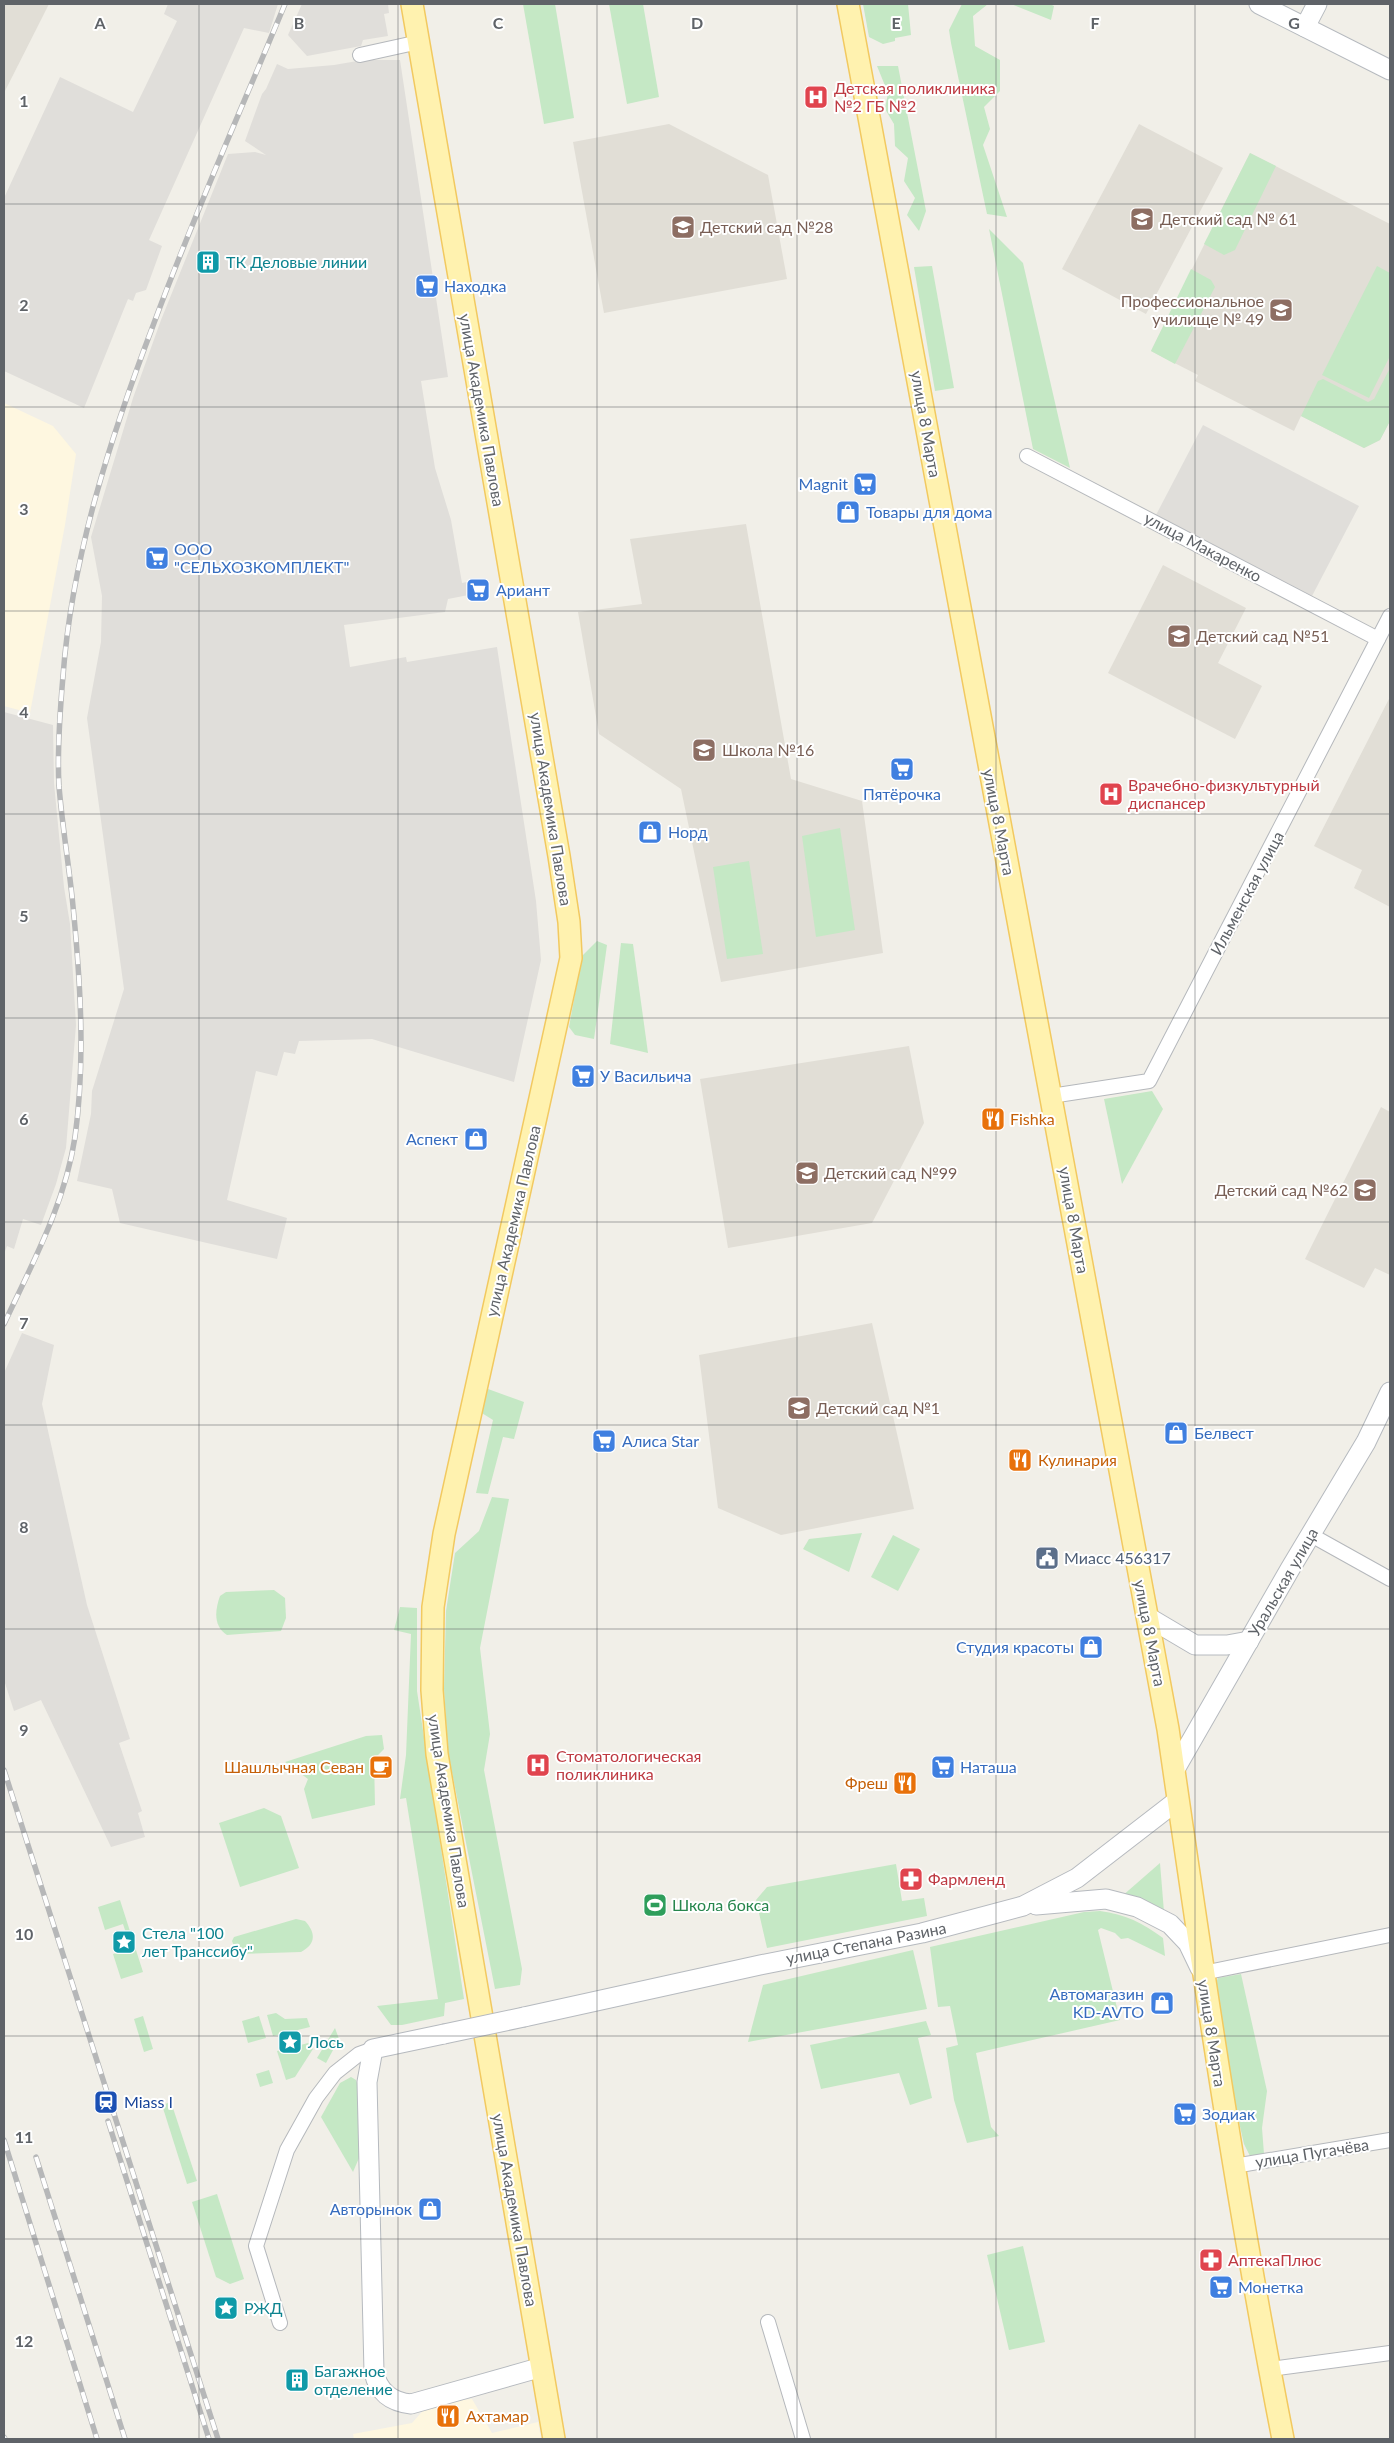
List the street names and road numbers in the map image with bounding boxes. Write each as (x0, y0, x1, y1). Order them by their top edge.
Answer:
street label: улица Академика Павлова (456, 312, 509, 508)
street label: улица 8 Марта (908, 369, 945, 479)
street label: улица Макаренко (1141, 508, 1265, 585)
street label: улица Академика Павлова (527, 711, 576, 907)
street label: улица 8 Марта (980, 767, 1019, 877)
street label: Ильменская улица (1206, 828, 1287, 958)
street label: улица Академика Павлова (481, 1123, 544, 1318)
street label: улица 8 Марта (1056, 1165, 1093, 1275)
street label: Уральская улица (1244, 1524, 1321, 1640)
street label: улица 8 Марта (1131, 1578, 1170, 1688)
street label: улица Академика Павлова (425, 1713, 474, 1909)
street label: улица Степана Разина (784, 1918, 948, 1967)
street label: улица 8 Марта (1195, 1978, 1230, 2088)
street label: улица Академика Павлова (489, 2112, 542, 2308)
street label: улица Пугачёва (1254, 2134, 1370, 2171)

